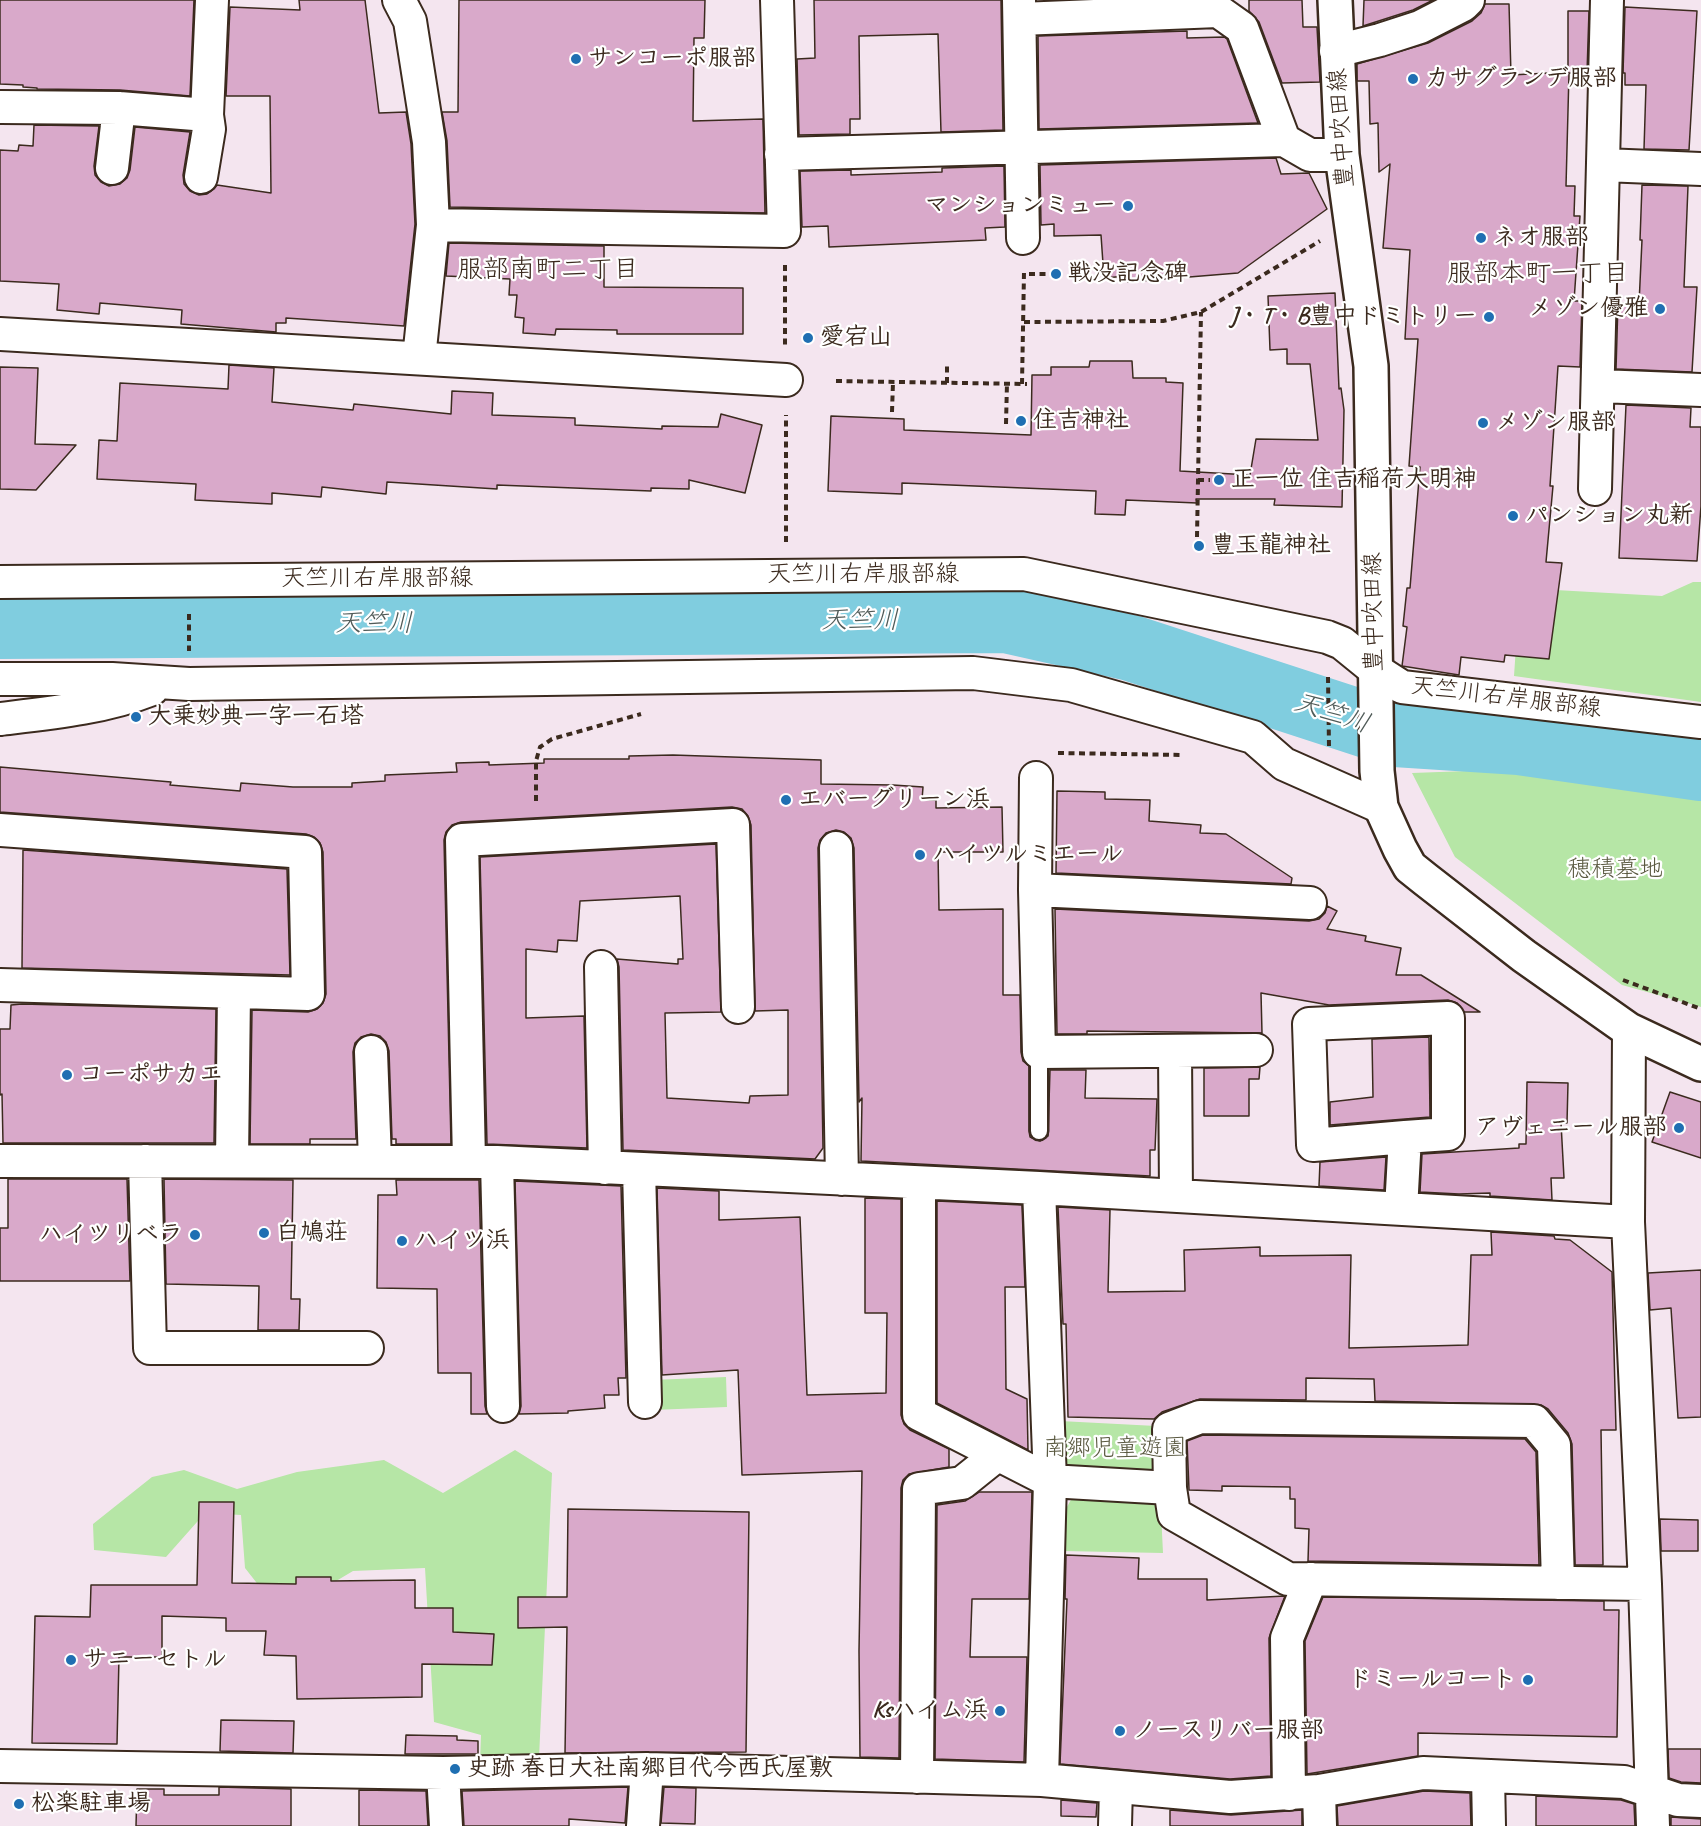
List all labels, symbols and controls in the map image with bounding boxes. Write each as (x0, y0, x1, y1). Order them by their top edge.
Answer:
place label: サンコーポ服部 (588, 45, 756, 73)
marker: サンコーポ服部 (569, 52, 583, 66)
place label: カサグランデ服部 (1425, 65, 1617, 93)
street label: 豊中吹田線 (1323, 67, 1361, 189)
marker: カサグランデ服部 (1406, 72, 1420, 86)
place label: マンションミュー (924, 192, 1116, 220)
marker: マンションミュー (1121, 199, 1135, 213)
place label: ネオ服部 (1493, 224, 1589, 252)
marker: ネオ服部 (1474, 231, 1488, 245)
district label: 服部南町二丁目 (457, 254, 639, 286)
district label: 服部本町一丁目 (1447, 258, 1629, 290)
place label: 戦没記念碑 (1068, 260, 1188, 288)
marker: 戦没記念碑 (1049, 267, 1063, 281)
place label: メゾン優雅 (1528, 295, 1648, 323)
marker: メゾン優雅 (1653, 302, 1667, 316)
place label: J・T・B豊中ドミトリー (1230, 303, 1477, 331)
marker: J・T・B豊中ドミトリー (1482, 310, 1496, 324)
place label: 愛宕山 (820, 324, 892, 352)
marker: 愛宕山 (801, 331, 815, 345)
place label: 住吉神社 (1033, 407, 1129, 435)
place label: メゾン服部 (1495, 409, 1615, 437)
marker: 住吉神社 (1014, 414, 1028, 428)
marker: メゾン服部 (1476, 416, 1490, 430)
place label: 正一位 住吉稲荷大明神 (1231, 466, 1477, 494)
marker: 正一位 住吉稲荷大明神 (1212, 473, 1226, 487)
place label: パンション丸新 (1525, 502, 1693, 530)
marker: パンション丸新 (1506, 509, 1520, 523)
place label: 豊玉龍神社 (1211, 532, 1331, 560)
marker: 豊玉龍神社 (1192, 539, 1206, 553)
street label: 豊中吹田線 (1359, 552, 1389, 672)
street label: 天竺川右岸服部線 (767, 561, 959, 589)
street label: 天竺川右岸服部線 (281, 565, 473, 593)
water label: 天竺川 (821, 605, 899, 637)
water label: 天竺川 (335, 608, 413, 640)
street label: 天竺川右岸服部線 (1409, 672, 1603, 724)
water label: 天竺川 (1290, 687, 1374, 741)
place label: 大乗妙典一字一石塔 (148, 703, 364, 731)
marker: 大乗妙典一字一石塔 (129, 710, 143, 724)
place label: エバーグリーン浜 (798, 786, 990, 814)
marker: エバーグリーン浜 (779, 793, 793, 807)
place label: ハイツルミエール (932, 841, 1124, 869)
marker: ハイツルミエール (913, 848, 927, 862)
park label: 穂積墓地 (1567, 856, 1663, 884)
place label: コーポサカエ (79, 1061, 223, 1089)
marker: コーポサカエ (60, 1068, 74, 1082)
place label: アヴェニール服部 (1475, 1114, 1667, 1142)
marker: アヴェニール服部 (1672, 1121, 1686, 1135)
place label: 白鳩荘 (276, 1219, 348, 1247)
place label: ハイツリベラ (39, 1221, 183, 1249)
marker: 白鳩荘 (257, 1226, 271, 1240)
place label: ハイツ浜 (414, 1227, 510, 1255)
marker: ハイツリベラ (188, 1228, 202, 1242)
marker: ハイツ浜 (395, 1234, 409, 1248)
park label: 南郷児童遊園 (1043, 1435, 1187, 1463)
place label: サニーセトル (83, 1646, 227, 1674)
marker: サニーセトル (64, 1653, 78, 1667)
place label: ドミールコート (1348, 1666, 1516, 1694)
marker: ドミールコート (1521, 1673, 1535, 1687)
place label: Ksハイム浜 (872, 1697, 988, 1725)
marker: Ksハイム浜 (993, 1704, 1007, 1718)
place label: ノースリバー服部 (1132, 1717, 1324, 1745)
marker: ノースリバー服部 (1113, 1724, 1127, 1738)
place label: 史跡 春日大社南郷目代今西氏屋敷 (467, 1755, 833, 1783)
marker: 史跡 春日大社南郷目代今西氏屋敷 (448, 1762, 462, 1776)
place label: 松楽駐車場 (31, 1790, 151, 1818)
marker: 松楽駐車場 (12, 1797, 26, 1811)

